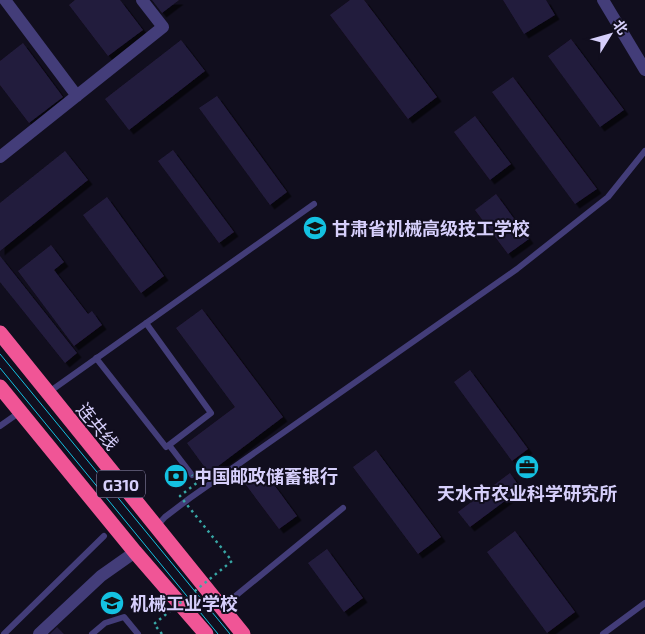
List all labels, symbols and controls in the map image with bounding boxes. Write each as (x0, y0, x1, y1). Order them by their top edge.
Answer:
north arrow (585, 10, 635, 60)
text: 北 (610, 16, 632, 38)
school or university icon: 甘肃省机械高级技工学校 (302, 215, 328, 241)
place label: 甘肃省机械高级技工学校 (332, 217, 530, 239)
street label: 连共线 (72, 398, 124, 454)
office icon: 天水市农业科学研究所 (514, 454, 540, 480)
bank icon: 中国邮政储蓄银行 (163, 463, 189, 489)
place label: 中国邮政储蓄银行 (194, 465, 338, 487)
road number: G310 (97, 470, 145, 498)
place label: 天水市农业科学研究所 (437, 482, 617, 504)
school or university icon: 机械工业学校 (99, 590, 125, 616)
place label: 机械工业学校 (130, 592, 238, 614)

